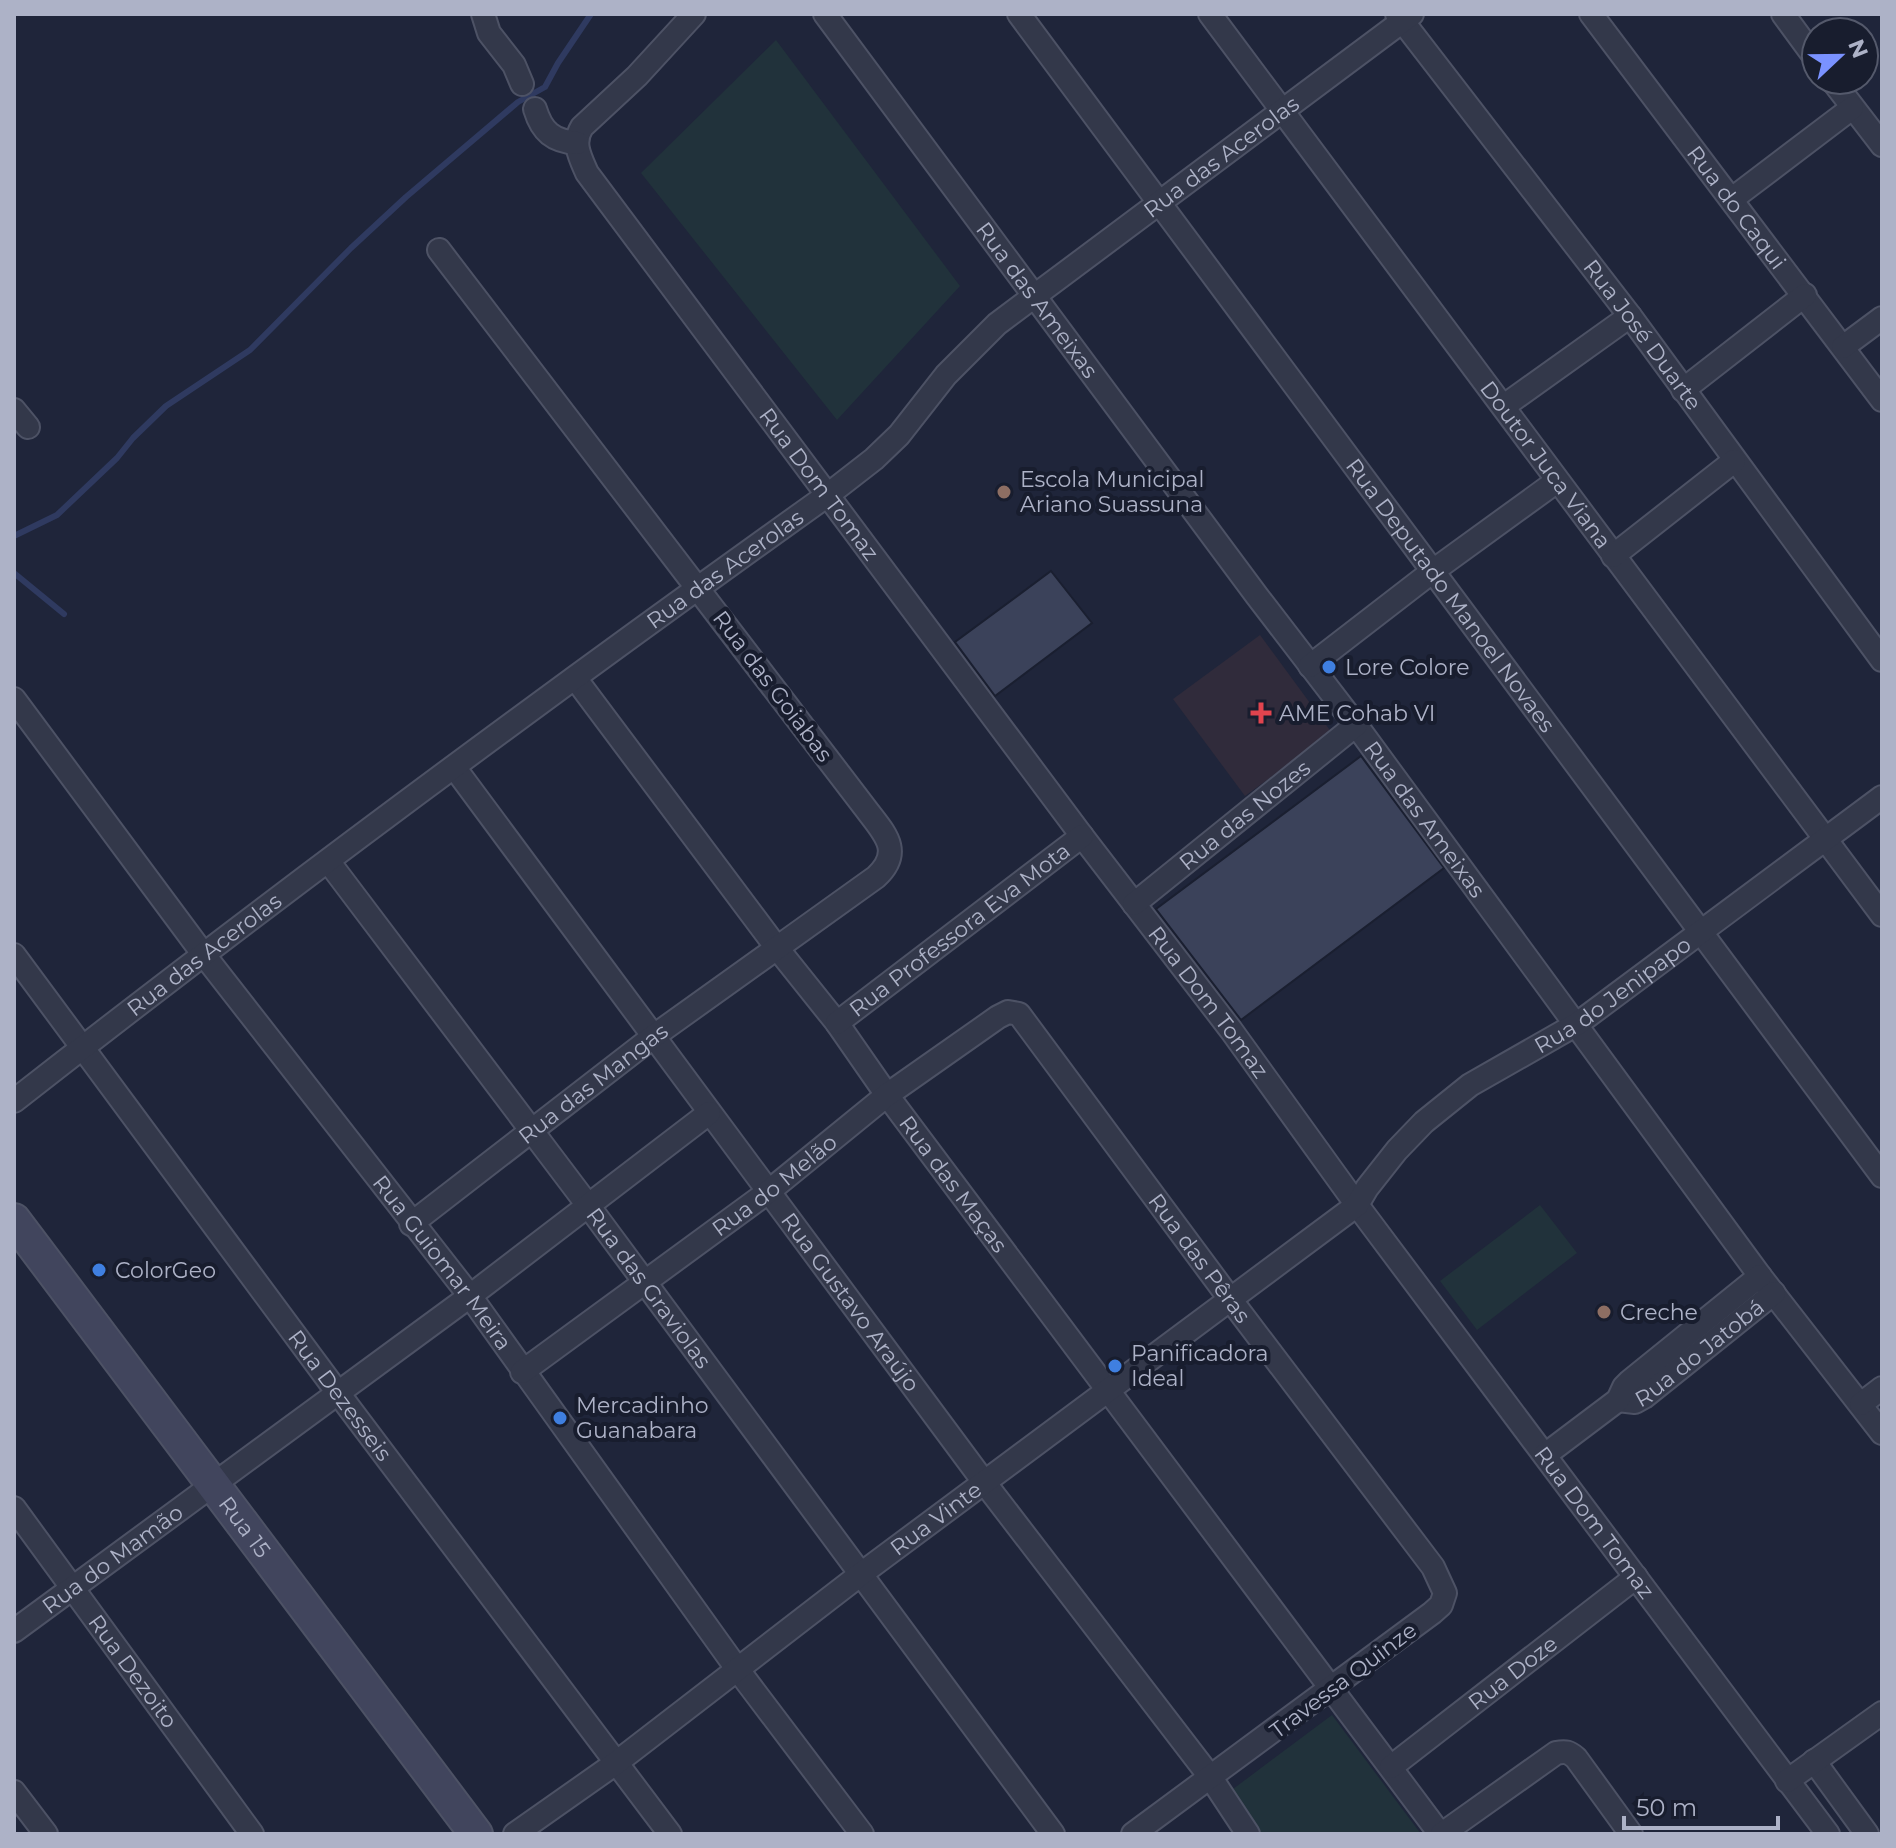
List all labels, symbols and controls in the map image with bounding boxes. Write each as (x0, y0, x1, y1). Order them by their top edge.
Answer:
north arrow (1800, 16, 1880, 96)
text: N (1842, 35, 1874, 62)
street label: Rua das Acerolas (1138, 90, 1305, 224)
street label: Rua do Caqui (1681, 140, 1792, 275)
street label: Rua das Ameixas (970, 217, 1104, 384)
street label: Rua José Duarte (1577, 254, 1707, 416)
street label: Doutor Juca Viana (1474, 376, 1617, 554)
street label: Rua Dom Tomaz (753, 403, 884, 566)
street label: Rua Deputado Manoel Novaes (1340, 453, 1561, 738)
place label: Escola Municipal Ariano Suassuna (1020, 466, 1204, 518)
marker: Escola Municipal Ariano Suassuna (995, 483, 1013, 501)
street label: Rua das Acerolas (641, 504, 809, 635)
street label: Rua das Goiabas (707, 605, 838, 767)
place label: Lore Colore (1345, 654, 1470, 681)
marker: Lore Colore (1320, 658, 1338, 676)
place label: AME Cohab VI (1279, 700, 1435, 727)
marker: AME Cohab VI (1250, 702, 1272, 724)
street label: Rua das Ameixas (1358, 736, 1491, 903)
street label: Rua das Nozes (1174, 754, 1316, 876)
street label: Rua Professora Eva Mota (844, 837, 1075, 1023)
street label: Rua das Acerolas (122, 887, 287, 1022)
street label: Rua Dom Tomaz (1142, 921, 1274, 1083)
street label: Rua do Jenipapo (1530, 931, 1696, 1060)
street label: Rua das Mangas (513, 1017, 673, 1150)
street label: Rua das Maças (893, 1111, 1013, 1258)
street label: Rua do Melão (707, 1128, 842, 1242)
street label: Rua Guiomar Meira (367, 1170, 517, 1356)
street label: Rua das Pêras (1142, 1188, 1256, 1329)
street label: Rua das Graviolas (580, 1202, 717, 1374)
street label: Rua Gustavo Araújo (775, 1208, 925, 1397)
place label: ColorGeo (115, 1257, 216, 1284)
marker: ColorGeo (90, 1261, 108, 1279)
street label: Rua do Jatobá (1630, 1293, 1770, 1413)
place label: Creche (1620, 1299, 1698, 1326)
marker: Creche (1595, 1303, 1613, 1321)
street label: Rua Dezesseis (282, 1325, 398, 1467)
place label: Panificadora Ideal (1131, 1340, 1268, 1392)
marker: Panificadora Ideal (1106, 1357, 1124, 1375)
place label: Mercadinho Guanabara (576, 1392, 709, 1444)
marker: Mercadinho Guanabara (551, 1409, 569, 1427)
street label: Rua Dom Tomaz (1529, 1441, 1660, 1604)
street label: Rua Vinte (885, 1476, 987, 1562)
street label: Rua 15 (213, 1491, 276, 1563)
street label: Rua do Mamão (37, 1499, 188, 1620)
street label: Rua Dezoito (82, 1609, 183, 1733)
street label: Travessa Quinze (1265, 1617, 1422, 1744)
street label: Rua Doze (1463, 1630, 1563, 1716)
scale bar (1624, 1780, 1778, 1830)
text: 50 m (1636, 1793, 1697, 1822)

